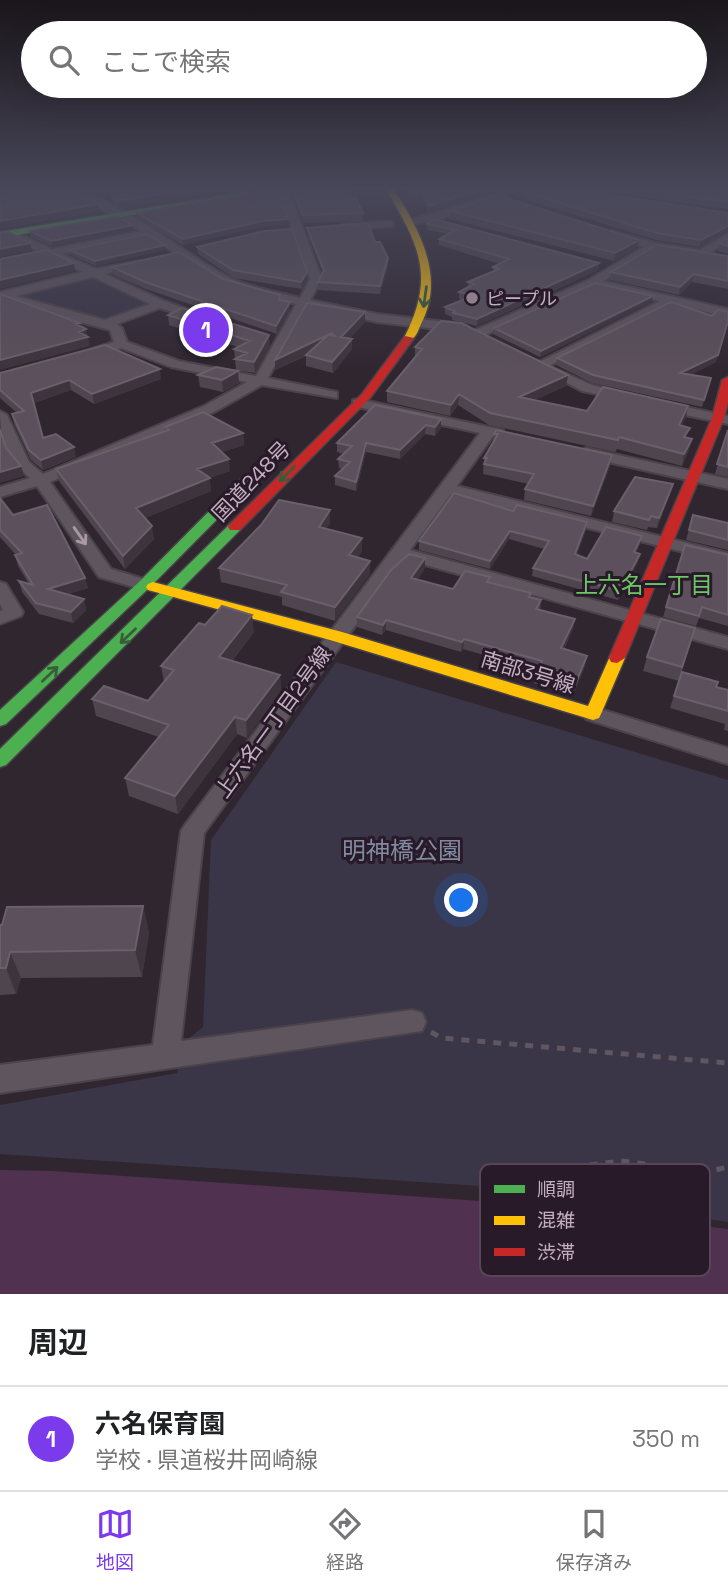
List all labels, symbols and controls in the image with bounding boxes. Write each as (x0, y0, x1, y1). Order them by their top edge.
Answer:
search box (21, 21, 707, 98)
icon: search (45, 41, 83, 79)
text: ここで検索 (101, 45, 231, 79)
one-way arrow (418, 285, 431, 308)
place label: ピープル (486, 287, 557, 310)
marker: ピープル (464, 290, 480, 306)
pin: 1 (183, 304, 229, 356)
street label: 国道248号 (206, 435, 296, 527)
one-way arrow (279, 465, 296, 482)
one-way arrow (73, 526, 87, 545)
district label: 上六名一丁目 (575, 570, 713, 600)
one-way arrow (120, 628, 137, 645)
street label: 上六名一丁目2号線 (209, 641, 337, 803)
street label: 南部3号線 (478, 645, 578, 699)
one-way arrow (41, 665, 58, 682)
park label: 明神橋公園 (342, 835, 462, 866)
your location (444, 883, 478, 917)
legend (480, 1164, 710, 1276)
text: 順調 (537, 1177, 575, 1202)
text: 混雑 (537, 1208, 575, 1233)
text: 渋滞 (537, 1240, 575, 1265)
text: 周辺 (28, 1323, 88, 1362)
text: 六名保育園 (95, 1407, 225, 1441)
text: 1 (46, 1424, 56, 1454)
text: 350 m (632, 1424, 700, 1454)
text: 学校 · 県道桜井岡崎線 (95, 1445, 318, 1475)
tab: 地図 (96, 1505, 134, 1575)
tab: 経路 (326, 1505, 364, 1575)
tab: 保存済み (556, 1505, 632, 1575)

